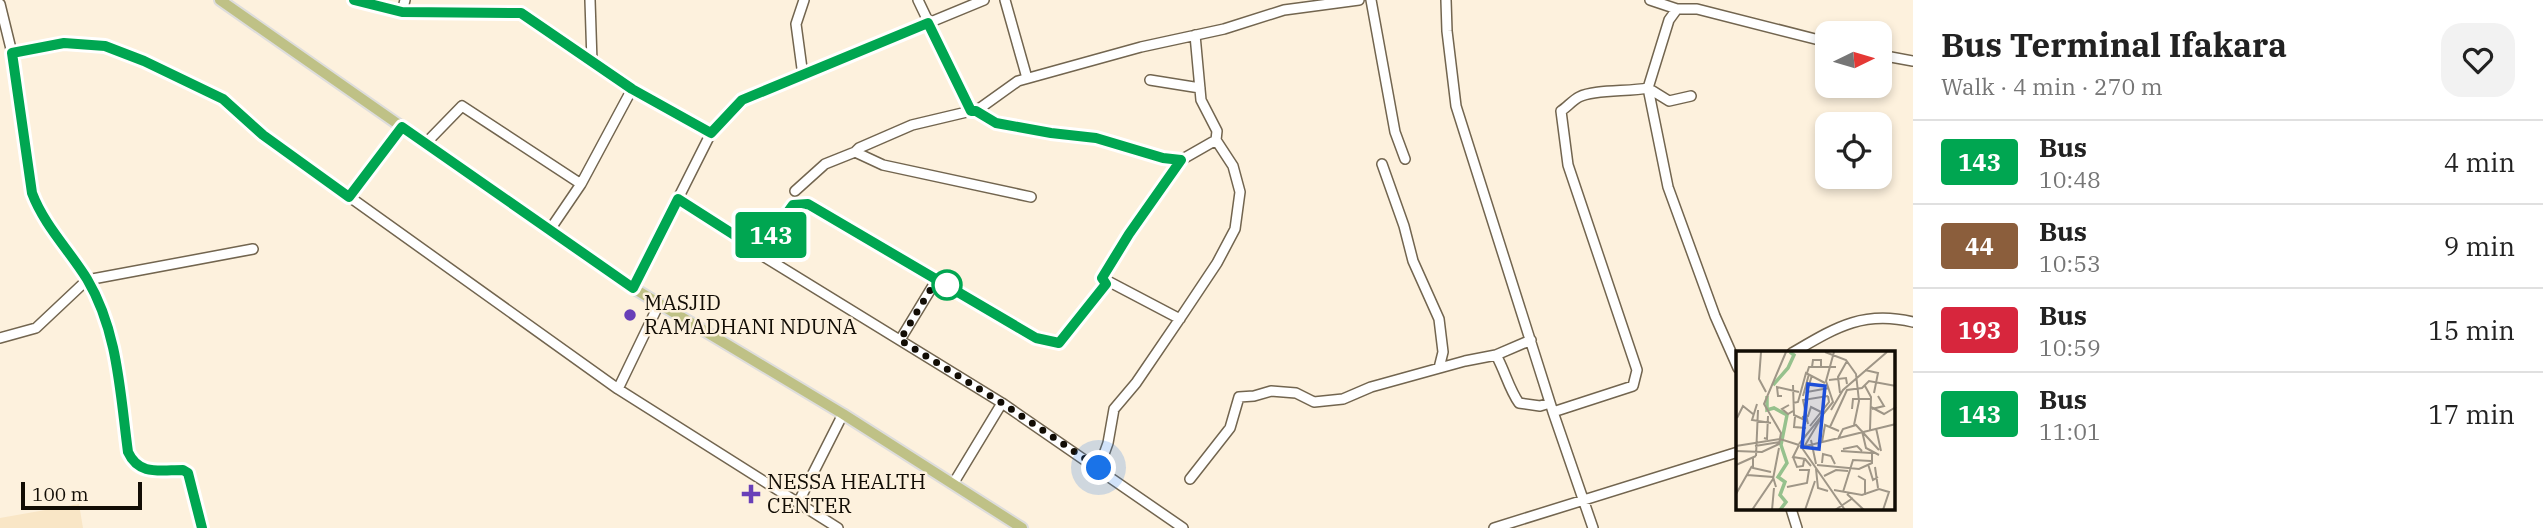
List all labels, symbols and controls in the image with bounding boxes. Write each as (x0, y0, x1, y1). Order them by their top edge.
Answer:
north arrow (1815, 21, 1892, 98)
map controls (1815, 21, 1892, 189)
text: Bus Terminal Ifakara (1941, 23, 2287, 66)
button: heart (2441, 23, 2515, 97)
text: Walk · 4 min · 270 m (1941, 71, 2163, 101)
button: locate (1815, 112, 1892, 189)
text: Bus (2039, 130, 2087, 164)
text: 4 min (2444, 145, 2515, 179)
text: 143 (1958, 146, 2001, 178)
text: 10:48 (2039, 164, 2101, 194)
line badge: 143 (731, 212, 811, 258)
text: Bus (2039, 214, 2087, 248)
text: 143 (749, 219, 793, 251)
text: 9 min (2444, 229, 2515, 263)
text: 44 (1965, 230, 1994, 262)
text: 10:53 (2039, 248, 2101, 278)
unlabelled marker (932, 270, 962, 300)
place label: MASJID RAMADHANI NDUNA (644, 288, 857, 340)
text: Bus (2039, 298, 2087, 332)
marker: MASJID RAMADHANI NDUNA (622, 307, 638, 323)
text: 15 min (2428, 313, 2515, 347)
text: 193 (1958, 314, 2001, 346)
text: 10:59 (2039, 332, 2101, 362)
inset map (1736, 351, 1896, 510)
text: Bus (2039, 382, 2087, 416)
text: 17 min (2428, 397, 2515, 431)
text: 143 (1958, 398, 2001, 430)
text: 11:01 (2039, 416, 2101, 446)
your location (1081, 450, 1116, 485)
place label: NESSA HEALTH CENTER (767, 467, 926, 519)
scale bar (21, 479, 142, 511)
text: 100 m (32, 482, 89, 506)
marker: NESSA HEALTH CENTER (741, 484, 761, 504)

